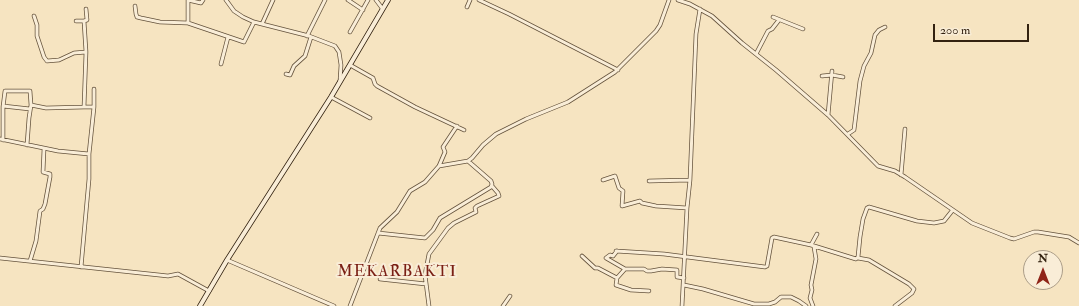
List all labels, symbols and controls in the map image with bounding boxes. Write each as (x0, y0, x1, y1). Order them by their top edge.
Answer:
scale bar (935, 16, 1031, 42)
text: 200 m (940, 23, 970, 38)
north arrow (1023, 250, 1063, 290)
text: N (1038, 252, 1048, 265)
district label: MEKARBAKTI (337, 263, 457, 283)

